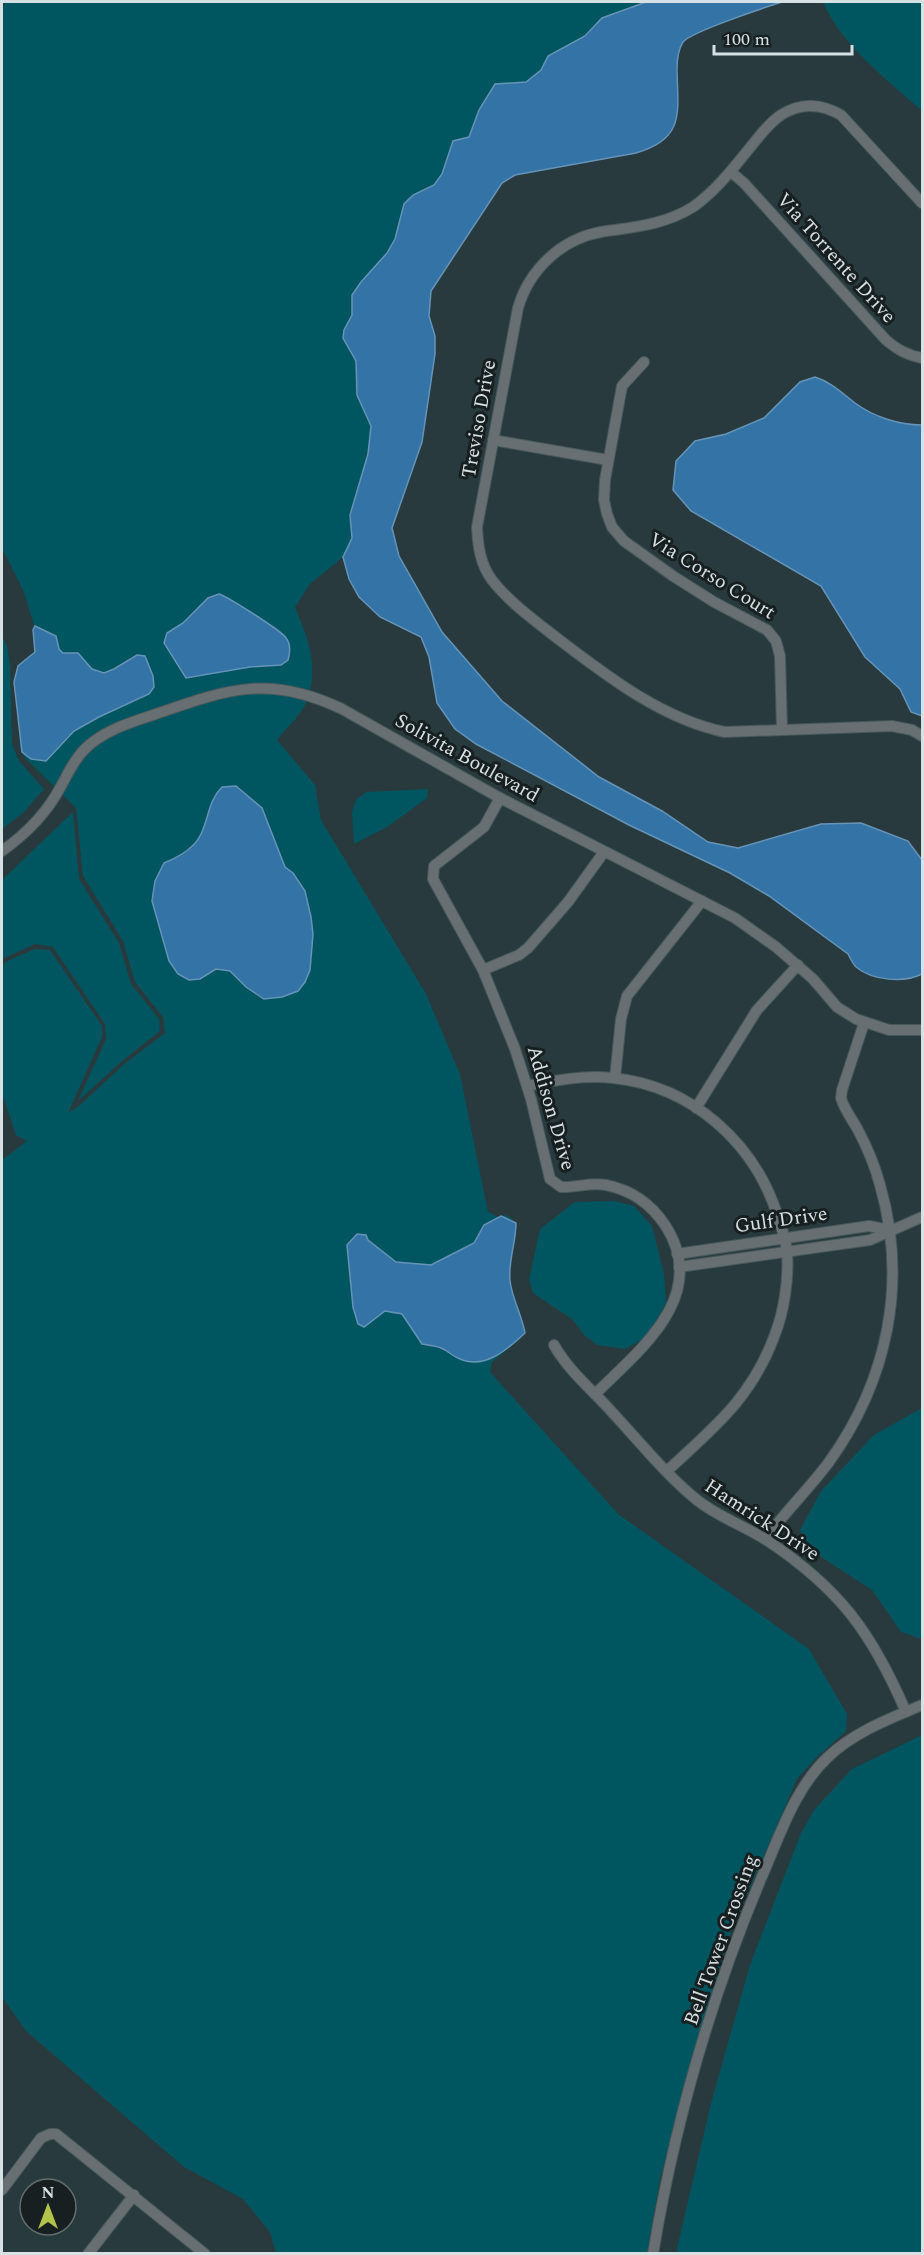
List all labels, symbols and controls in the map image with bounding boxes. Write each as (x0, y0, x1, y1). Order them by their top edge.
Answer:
scale bar (714, 18, 852, 56)
text: 100 m (723, 26, 770, 53)
street label: Via Torrente Drive (769, 186, 903, 330)
street label: Treviso Drive (454, 357, 504, 481)
street label: Via Corso Court (643, 525, 781, 627)
street label: Solivita Boulevard (389, 706, 545, 810)
street label: Addison Drive (519, 1042, 583, 1174)
street label: Gulf Drive (733, 1199, 829, 1241)
street label: Hamrick Drive (698, 1471, 826, 1569)
street label: Bell Tower Crossing (676, 1850, 766, 2030)
north arrow (18, 2177, 78, 2237)
text: N (41, 2181, 55, 2205)

